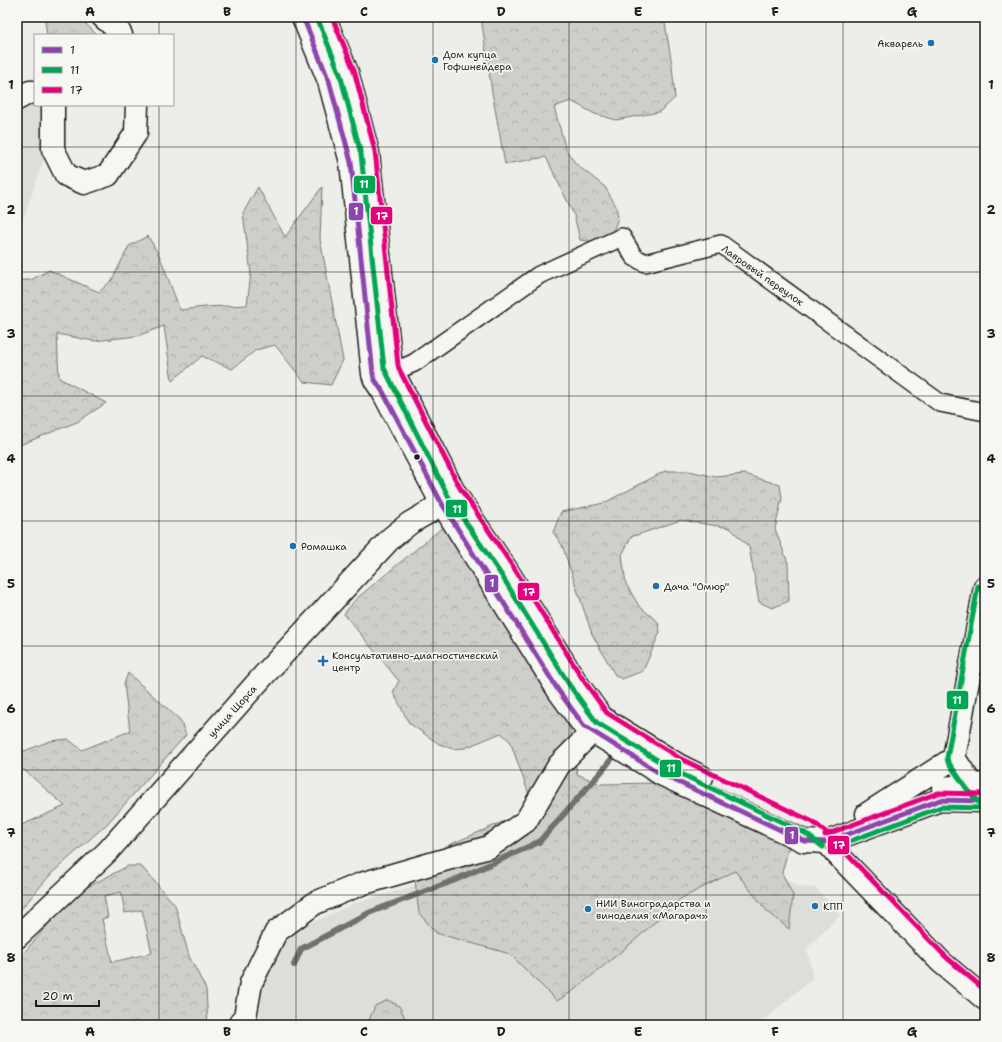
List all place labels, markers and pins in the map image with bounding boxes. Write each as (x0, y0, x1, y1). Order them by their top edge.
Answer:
place label: Акварель (877, 37, 923, 50)
marker: Акварель (926, 38, 936, 48)
place label: Дом купца Гофшнейдера (443, 48, 512, 73)
marker: Дом купца Гофшнейдера (430, 55, 440, 65)
unlabelled marker (412, 452, 422, 462)
place label: Ромашка (301, 540, 347, 553)
marker: Ромашка (288, 541, 298, 551)
place label: Дача "Омюр" (664, 580, 729, 593)
marker: Дача "Омюр" (651, 581, 661, 591)
place label: Консультативно-диагностический центр (332, 649, 499, 674)
marker: Консультативно-диагностический центр (317, 655, 329, 667)
place label: НИИ Виноградарства и виноделия «Магарач» (596, 897, 711, 922)
place label: КПП (823, 900, 843, 913)
marker: КПП (810, 901, 820, 911)
marker: НИИ Виноградарства и виноделия «Магарач» (583, 904, 593, 914)

